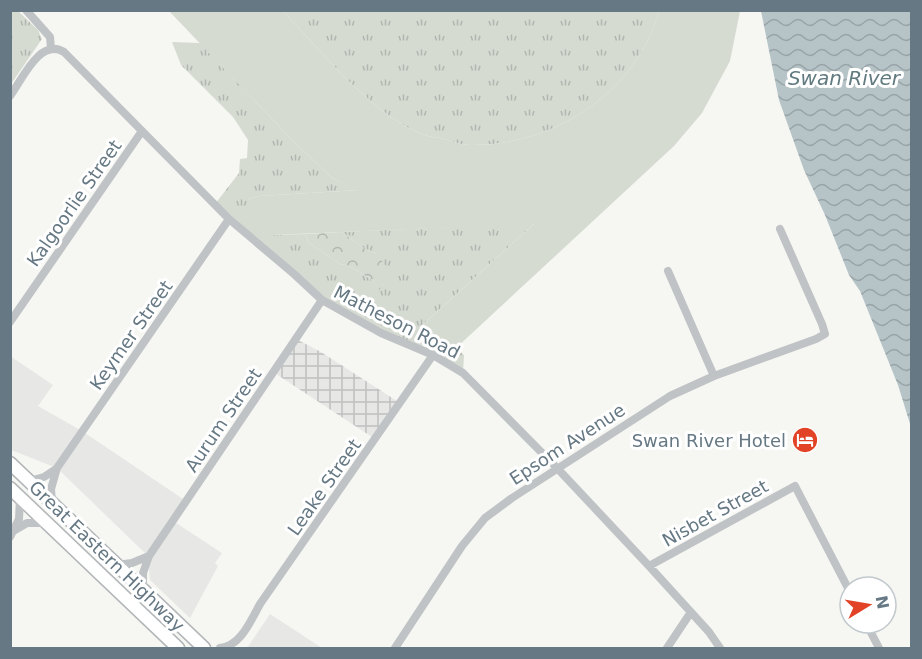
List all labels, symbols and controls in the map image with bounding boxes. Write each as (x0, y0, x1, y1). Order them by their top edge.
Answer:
water label: Swan River (788, 66, 902, 90)
street label: Kalgoorlie Street (22, 136, 126, 270)
street label: Keymer Street (85, 276, 177, 394)
street label: Matheson Road (330, 281, 464, 363)
street label: Aurum Street (181, 364, 265, 476)
street label: Epsom Avenue (505, 399, 629, 489)
hotel icon: Swan River Hotel (790, 425, 820, 455)
place label: Swan River Hotel (632, 430, 786, 451)
street label: Leake Street (283, 435, 365, 539)
street label: Nisbet Street (658, 475, 772, 551)
street label: Great Eastern Highway (25, 476, 189, 636)
north arrow (838, 575, 898, 635)
text: N (872, 594, 893, 611)

